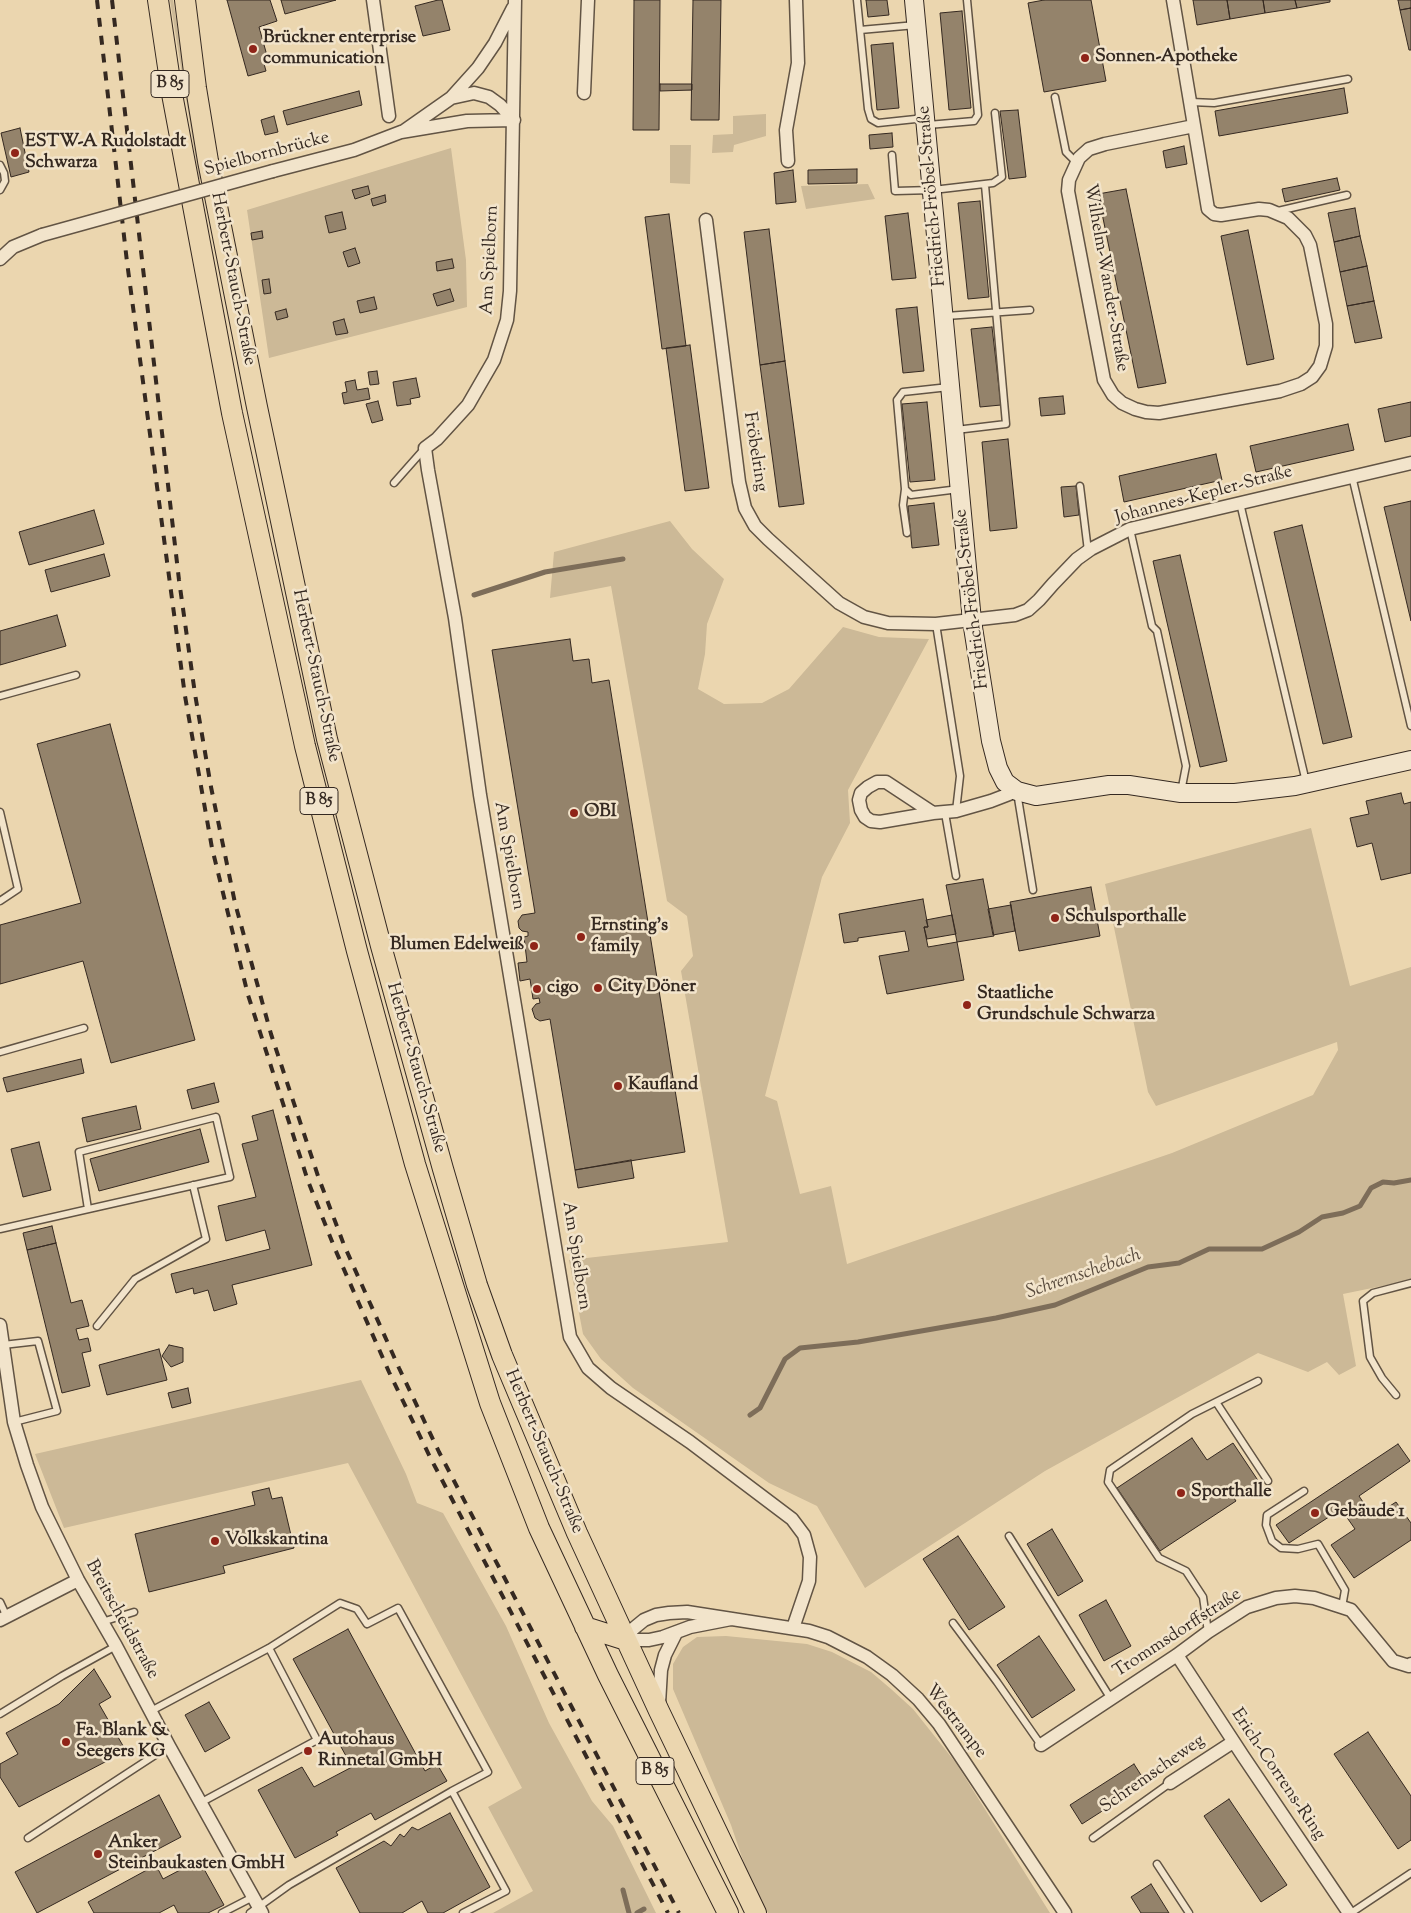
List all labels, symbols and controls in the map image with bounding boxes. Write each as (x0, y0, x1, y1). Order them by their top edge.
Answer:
place label: Brückner enterprise communication (263, 28, 416, 70)
marker: Brückner enterprise communication (247, 43, 259, 55)
place label: Sonnen-Apotheke (1095, 47, 1238, 69)
marker: Sonnen-Apotheke (1079, 52, 1091, 64)
road number: B 85 (151, 70, 189, 98)
street label: Friedrich-Fröbel-Straße (914, 105, 952, 287)
street label: Spielbornbrücke (202, 128, 332, 182)
place label: ESTW-A Rudolstadt Schwarza (25, 132, 186, 174)
marker: ESTW-A Rudolstadt Schwarza (9, 147, 21, 159)
street label: Wilhelm-Wander-Straße (1078, 182, 1132, 374)
street label: Herbert-Stauch-Straße (205, 191, 259, 367)
street label: Am Spielborn (477, 205, 505, 315)
street label: Fröbelring (737, 411, 771, 493)
street label: Johannes-Kepler-Straße (1113, 462, 1295, 530)
street label: Friedrich-Fröbel-Straße (951, 508, 995, 690)
street label: Herbert-Stauch-Straße (286, 588, 344, 764)
road number: B 85 (300, 788, 338, 814)
street label: Am Spielborn (488, 800, 528, 912)
place label: OBI (584, 802, 617, 824)
marker: OBI (568, 807, 580, 819)
place label: Schulsporthalle (1065, 907, 1186, 929)
marker: Schulsporthalle (1049, 912, 1061, 924)
place label: Ernsting's family (591, 916, 668, 959)
marker: Ernsting's family (575, 931, 587, 943)
place label: Blumen Edelweiß (390, 935, 524, 957)
marker: Blumen Edelweiß (528, 940, 540, 952)
place label: City Döner (608, 977, 696, 999)
place label: cigo (547, 978, 579, 1000)
street label: Herbert-Stauch-Straße (380, 980, 450, 1156)
marker: City Döner (592, 982, 604, 994)
marker: cigo (531, 983, 543, 995)
place label: Staatliche Grundschule Schwarza (977, 984, 1155, 1026)
marker: Staatliche Grundschule Schwarza (961, 999, 973, 1011)
place label: Kaufland (628, 1075, 698, 1097)
marker: Kaufland (612, 1080, 624, 1092)
street label: Am Spielborn (556, 1200, 594, 1312)
water label: Schremschebach (1024, 1245, 1144, 1305)
street label: Herbert-Stauch-Straße (499, 1367, 587, 1537)
place label: Sporthalle (1191, 1482, 1272, 1504)
marker: Sporthalle (1175, 1487, 1187, 1499)
place label: Gebäude 1 (1325, 1502, 1405, 1524)
marker: Gebäude 1 (1309, 1507, 1321, 1519)
place label: Volkskantina (225, 1530, 328, 1552)
marker: Volkskantina (209, 1535, 221, 1547)
street label: Breitscheidstraße (79, 1557, 163, 1683)
street label: Trommsdorffstraße (1110, 1585, 1246, 1683)
street label: Westrampe (919, 1681, 991, 1763)
street label: Erich-Correns-Ring (1225, 1705, 1329, 1845)
place label: Fa. Blank & Seegers KG (76, 1721, 168, 1764)
place label: Autohaus Rinnetal GmbH (318, 1730, 442, 1772)
street label: Schremscheweg (1096, 1731, 1210, 1819)
marker: Fa. Blank & Seegers KG (60, 1736, 72, 1748)
marker: Autohaus Rinnetal GmbH (302, 1745, 314, 1757)
road number: B 85 (636, 1758, 674, 1784)
place label: Anker Steinbaukasten GmbH (108, 1833, 285, 1876)
marker: Anker Steinbaukasten GmbH (92, 1848, 104, 1860)

